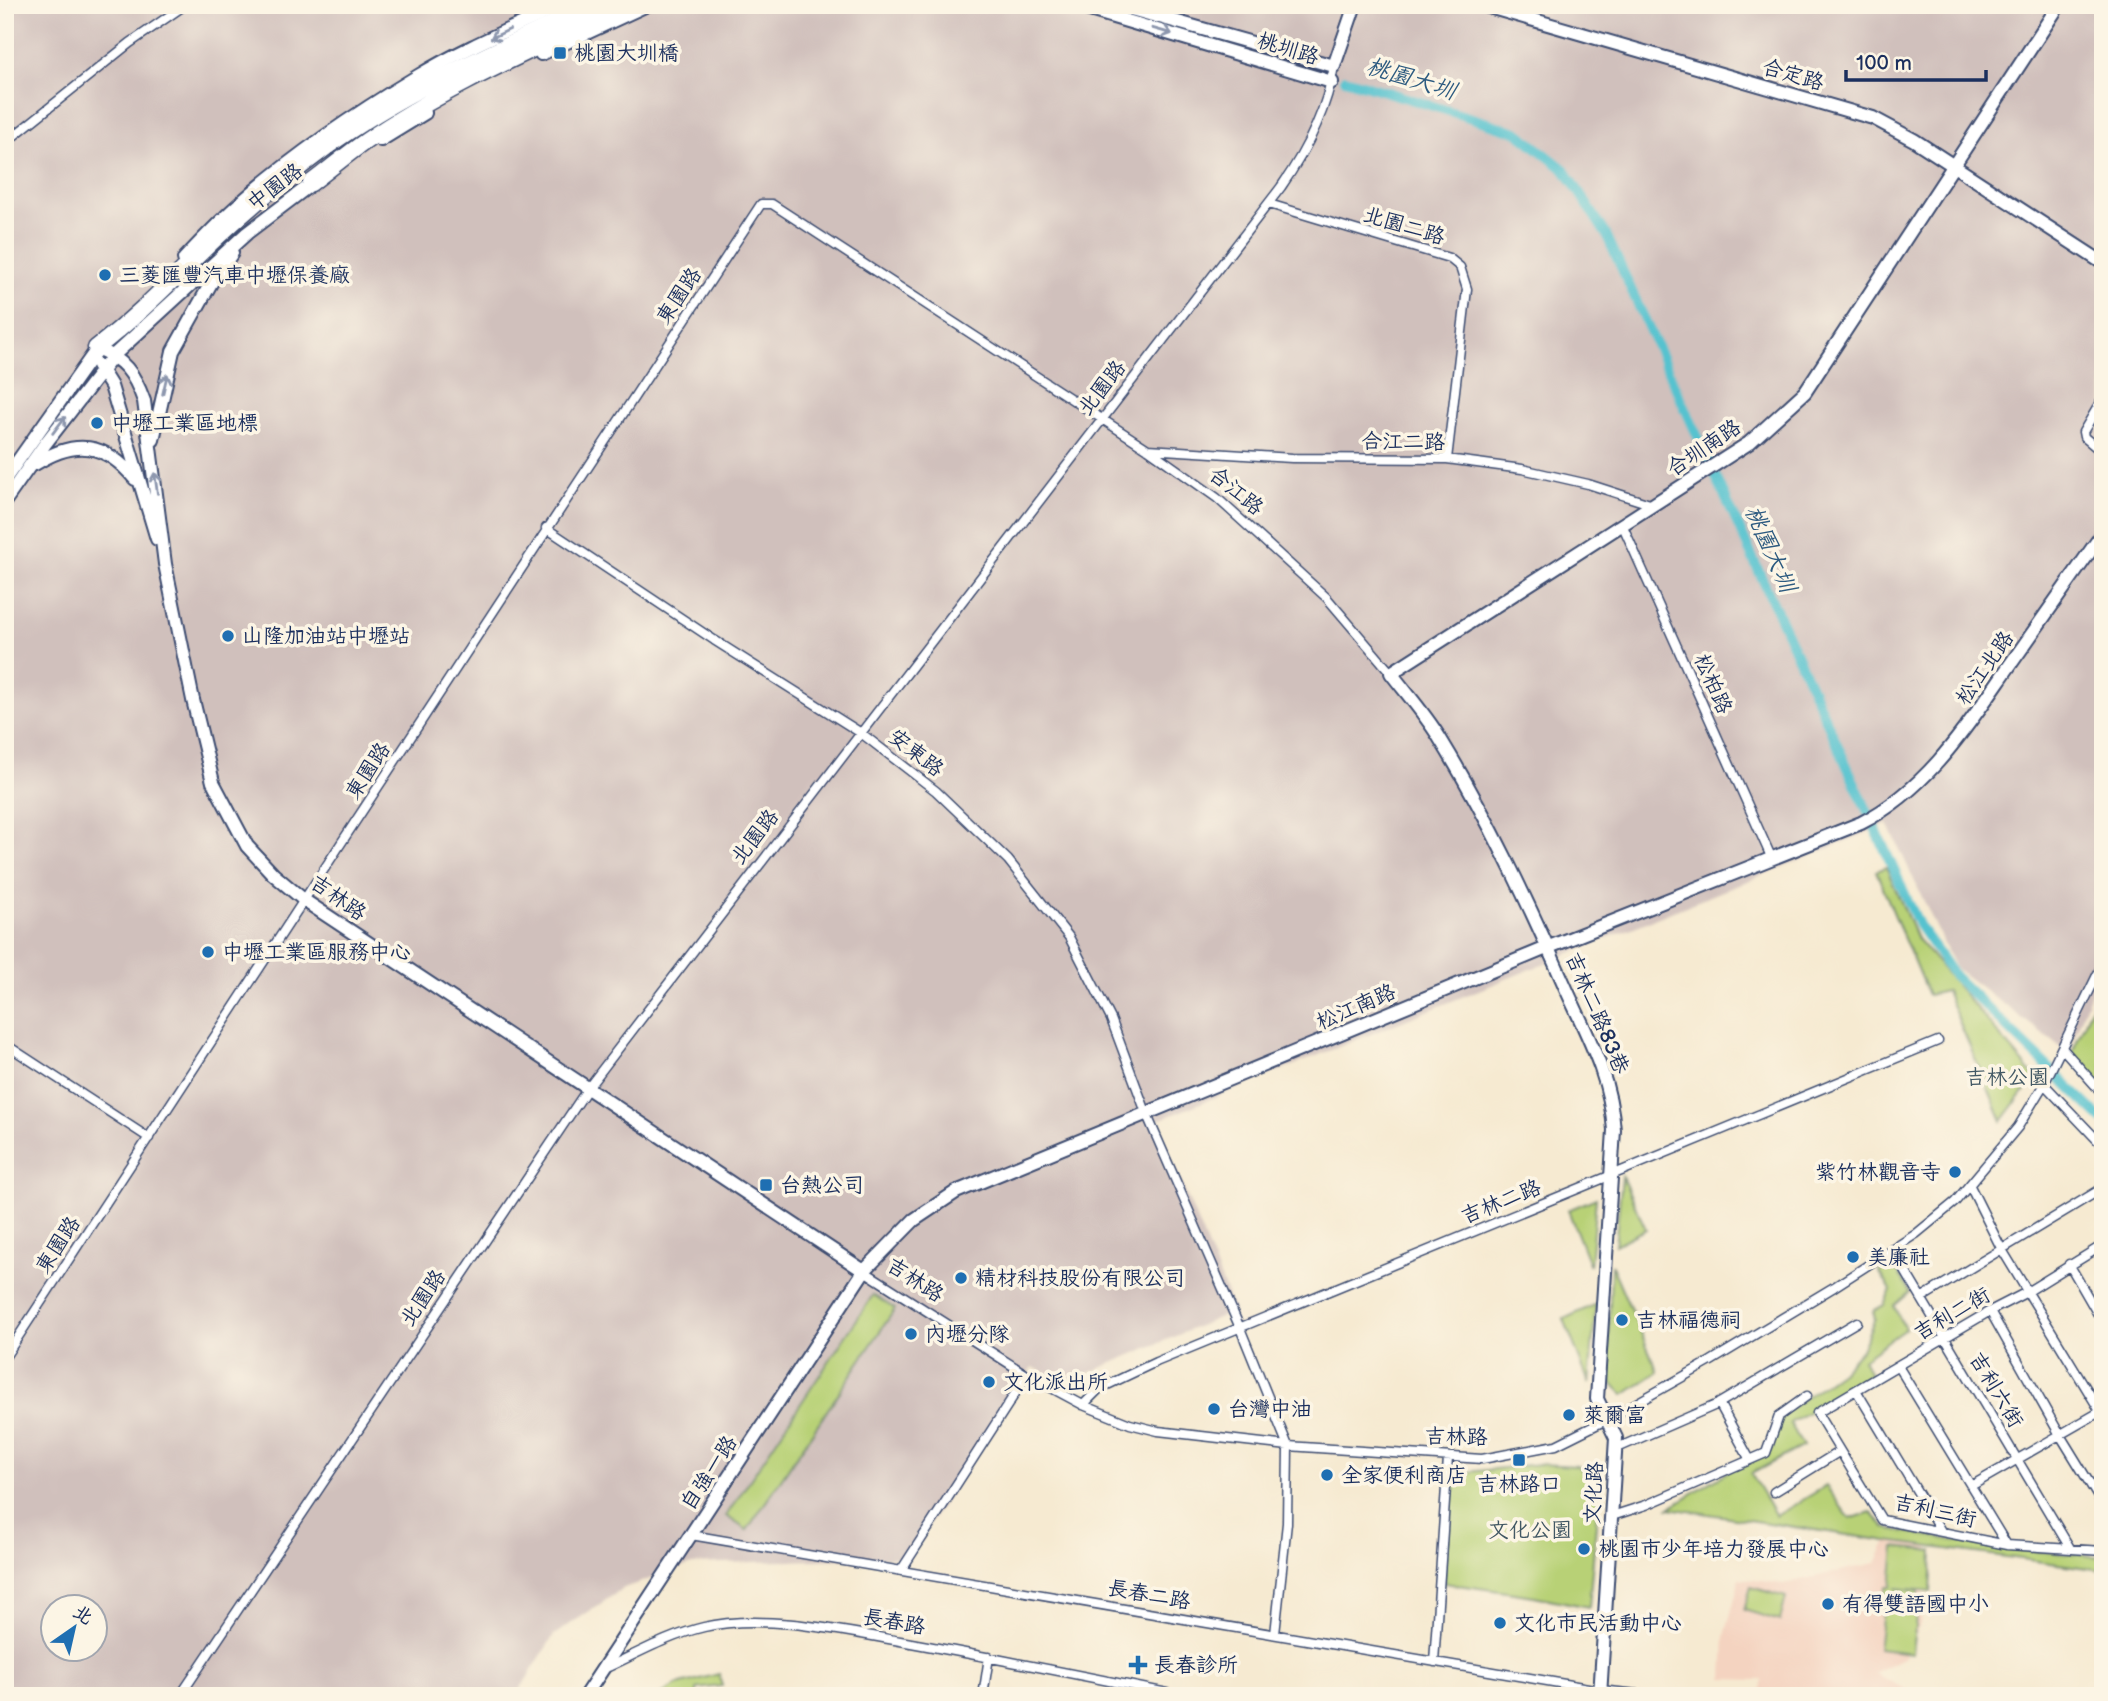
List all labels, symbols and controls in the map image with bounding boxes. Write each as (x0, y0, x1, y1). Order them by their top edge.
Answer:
one-way arrow (1150, 25, 1172, 38)
one-way arrow (489, 28, 511, 41)
street label: 桃圳路 (1254, 28, 1322, 70)
scale bar (1846, 38, 1986, 82)
place label: 桃園大圳橋 (574, 41, 679, 66)
marker: 桃園大圳橋 (552, 45, 568, 61)
text: 100 m (1856, 51, 1912, 76)
water label: 桃園大圳 (1363, 52, 1462, 107)
street label: 合定路 (1759, 54, 1827, 96)
street label: 中園路 (242, 158, 308, 216)
street label: 北園二路 (1360, 202, 1448, 250)
place label: 三菱匯豐汽車中壢保養廠 (119, 263, 350, 288)
street label: 東園路 (651, 263, 707, 329)
marker: 三菱匯豐汽車中壢保養廠 (97, 267, 113, 283)
street label: 北園路 (1073, 355, 1131, 421)
one-way arrow (159, 373, 172, 396)
place label: 中壢工業區地標 (111, 411, 258, 436)
street label: 合圳南路 (1662, 414, 1746, 482)
marker: 中壢工業區地標 (89, 415, 105, 431)
one-way arrow (52, 417, 67, 435)
street label: 合江二路 (1361, 429, 1445, 455)
street label: 合江路 (1204, 461, 1268, 521)
one-way arrow (149, 472, 162, 495)
water label: 桃園大圳 (1739, 501, 1803, 599)
place label: 山隆加油站中壢站 (242, 624, 410, 649)
street label: 松江北路 (1951, 626, 2019, 710)
marker: 山隆加油站中壢站 (220, 628, 236, 644)
street label: 松柏路 (1689, 650, 1737, 718)
street label: 安東路 (883, 724, 949, 782)
street label: 東園路 (340, 738, 396, 804)
street label: 北園路 (726, 804, 784, 870)
street label: 吉林路 (305, 870, 371, 926)
place label: 中壢工業區服務中心 (222, 940, 411, 965)
marker: 中壢工業區服務中心 (200, 944, 216, 960)
street label: 吉林二路83巷 (1560, 948, 1634, 1078)
street label: 松江南路 (1312, 979, 1400, 1035)
park label: 吉林公園 (1965, 1065, 2049, 1090)
place label: 紫竹林觀音寺 (1815, 1160, 1941, 1185)
marker: 紫竹林觀音寺 (1947, 1164, 1963, 1180)
place label: 台熱公司 (780, 1173, 864, 1198)
street label: 吉林二路 (1457, 1175, 1545, 1229)
marker: 台熱公司 (758, 1177, 774, 1193)
street label: 東園路 (30, 1212, 86, 1278)
place label: 美廉社 (1867, 1245, 1930, 1270)
marker: 美廉社 (1845, 1249, 1861, 1265)
street label: 吉林路 (882, 1252, 948, 1308)
street label: 北園路 (395, 1265, 451, 1331)
place label: 精材科技股份有限公司 (975, 1266, 1185, 1291)
marker: 精材科技股份有限公司 (953, 1270, 969, 1286)
street label: 吉利二街 (1909, 1282, 1995, 1346)
place label: 吉林福德祠 (1636, 1308, 1741, 1333)
marker: 吉林福德祠 (1614, 1312, 1630, 1328)
place label: 內壢分隊 (925, 1322, 1009, 1347)
marker: 內壢分隊 (903, 1326, 919, 1342)
street label: 吉利六街 (1964, 1348, 2028, 1432)
place label: 文化派出所 (1003, 1370, 1108, 1395)
marker: 文化派出所 (981, 1374, 997, 1390)
place label: 台灣中油 (1228, 1397, 1312, 1422)
marker: 台灣中油 (1206, 1401, 1222, 1417)
place label: 萊爾富 (1583, 1403, 1646, 1428)
marker: 萊爾富 (1561, 1407, 1577, 1423)
street label: 吉林路 (1424, 1424, 1488, 1450)
street label: 自強一路 (676, 1431, 742, 1515)
marker: 吉林路口 (1511, 1452, 1527, 1468)
street label: 文化路 (1580, 1461, 1608, 1525)
place label: 全家便利商店 (1341, 1463, 1467, 1488)
marker: 全家便利商店 (1319, 1467, 1335, 1483)
place label: 吉林路口 (1477, 1472, 1561, 1497)
street label: 吉利三街 (1891, 1489, 1979, 1533)
park label: 文化公園 (1488, 1518, 1572, 1543)
place label: 桃園市少年培力發展中心 (1598, 1537, 1829, 1562)
marker: 桃園市少年培力發展中心 (1576, 1541, 1592, 1557)
street label: 長春二路 (1105, 1575, 1193, 1615)
north arrow (38, 1592, 108, 1662)
place label: 有得雙語國中小 (1842, 1592, 1989, 1617)
marker: 有得雙語國中小 (1820, 1596, 1836, 1612)
text: 北 (68, 1600, 97, 1630)
street label: 長春路 (861, 1604, 927, 1640)
place label: 文化市民活動中心 (1514, 1611, 1682, 1636)
marker: 文化市民活動中心 (1492, 1615, 1508, 1631)
place label: 長春診所 (1154, 1653, 1238, 1678)
marker: 長春診所 (1128, 1655, 1148, 1675)

